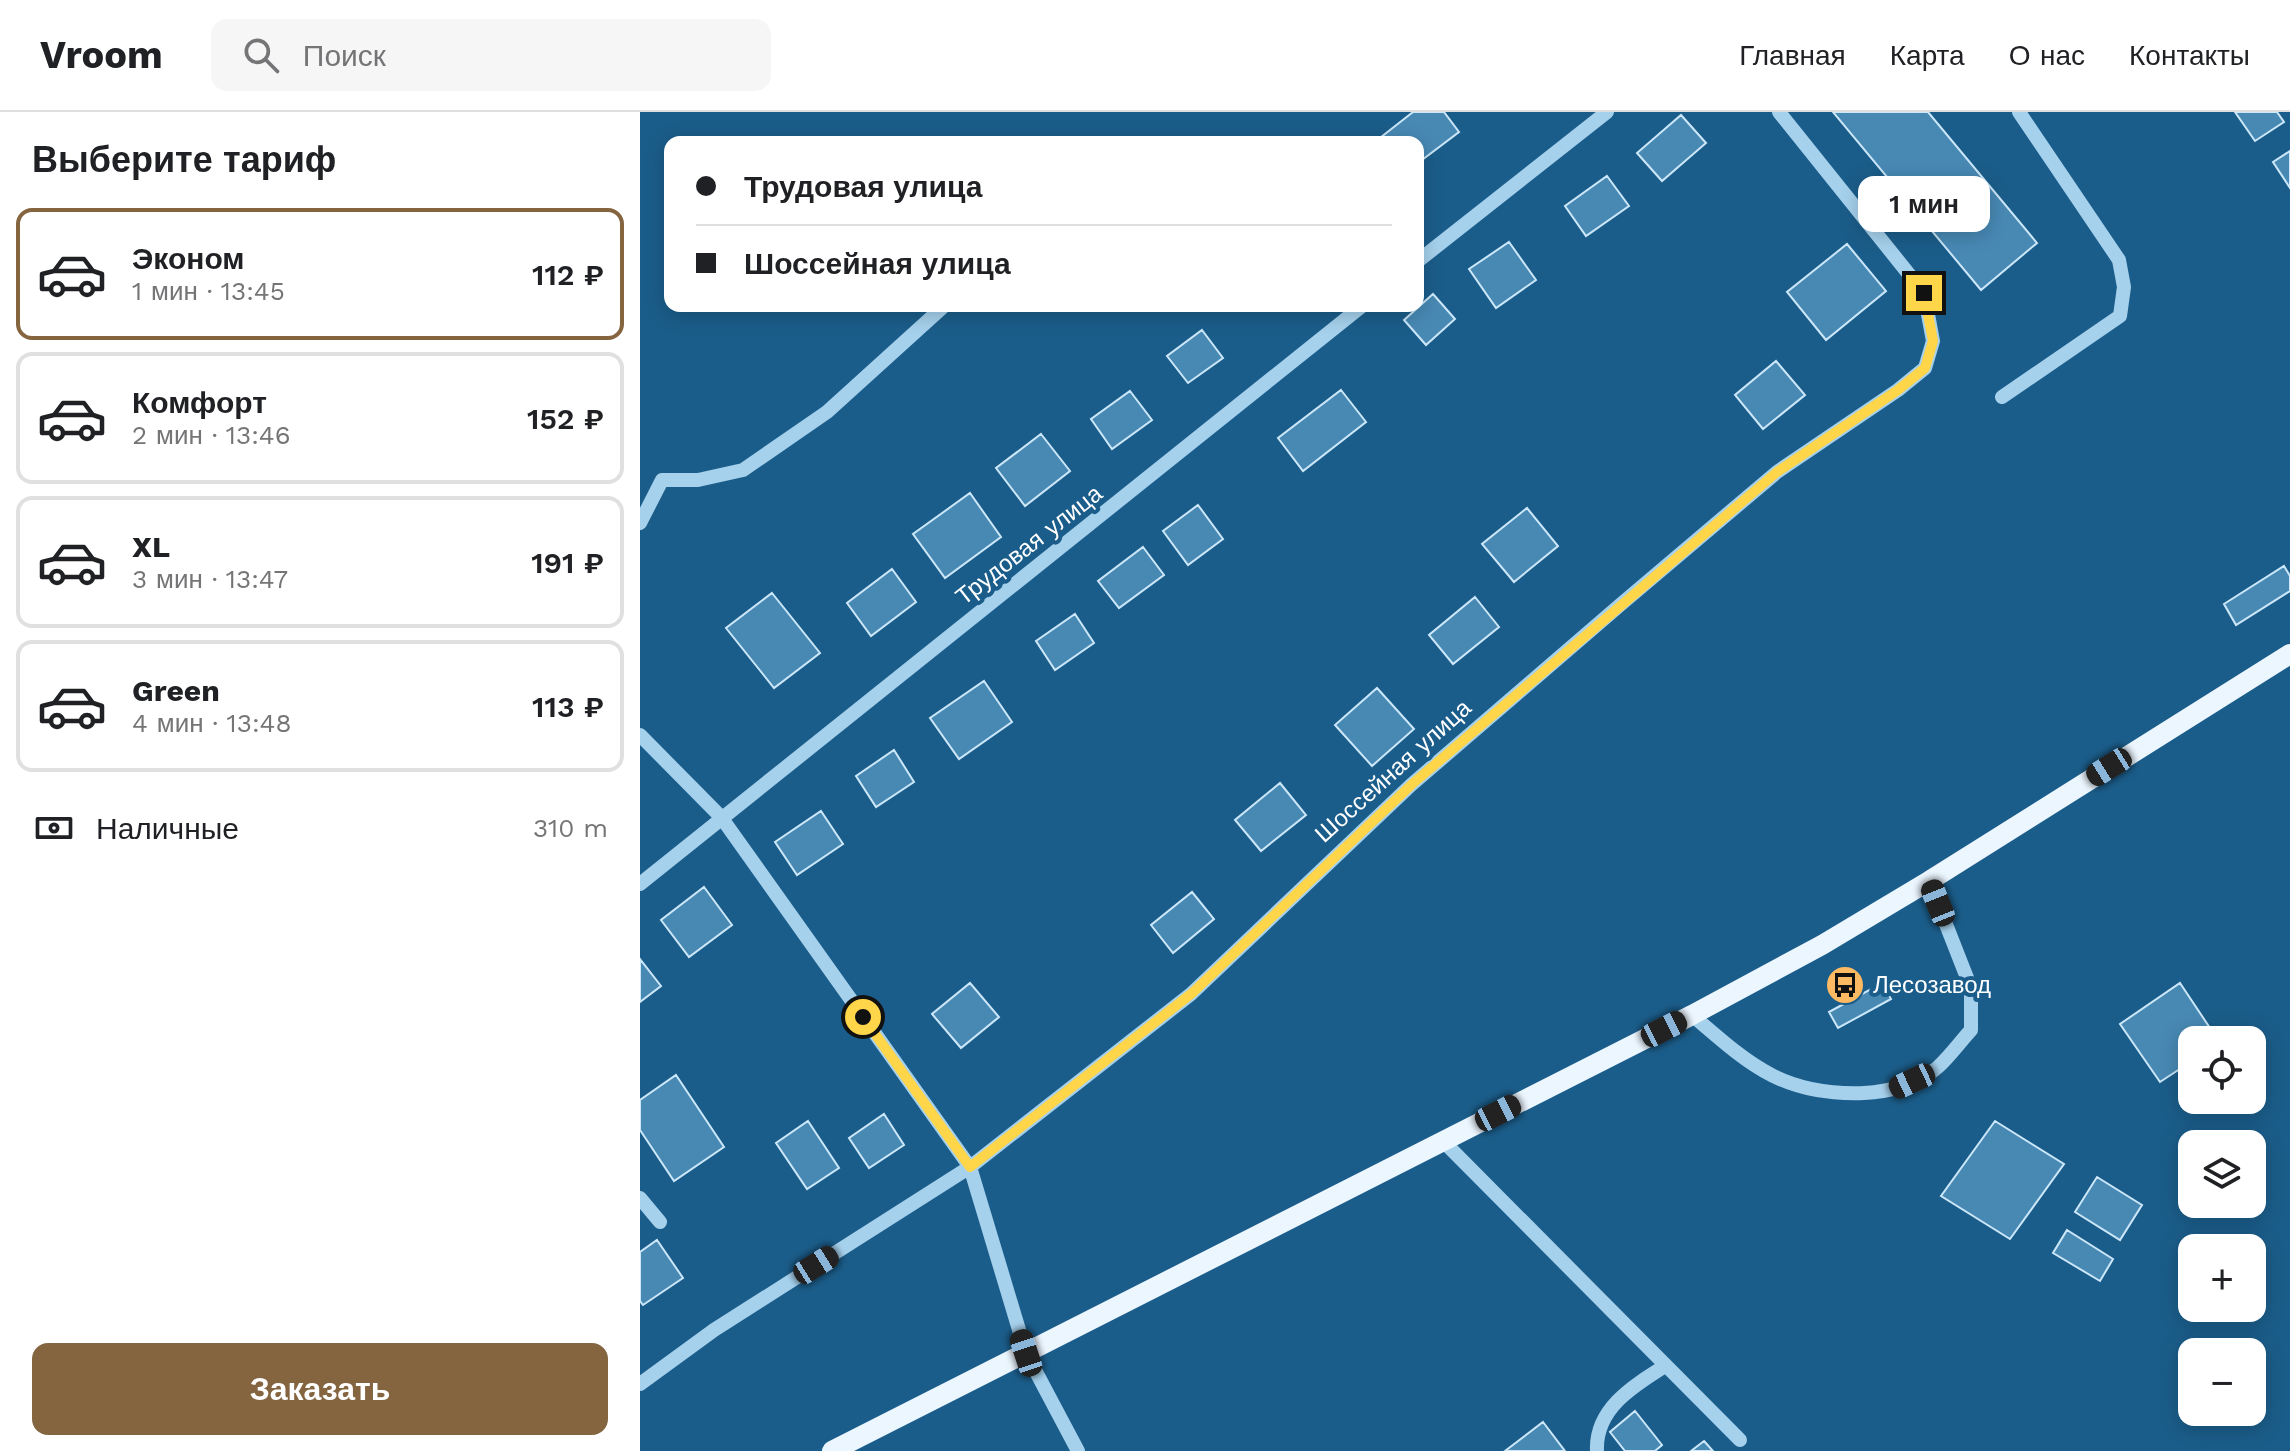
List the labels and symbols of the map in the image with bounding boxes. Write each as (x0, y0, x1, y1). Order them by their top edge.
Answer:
callout: 1 мин (1858, 177, 1990, 233)
route end (1906, 275, 1942, 311)
street label: Трудовая улица (950, 479, 1108, 611)
street label: Шоссейная улица (1309, 693, 1477, 848)
car (2082, 744, 2136, 790)
car (1918, 876, 1958, 930)
bus stop icon: Лесозавод (1824, 964, 1866, 1006)
place label: Лесозавод (1873, 971, 1991, 999)
route start (845, 999, 881, 1035)
car (1637, 1007, 1691, 1051)
car (1885, 1060, 1939, 1102)
car (1471, 1091, 1525, 1135)
car (789, 1242, 843, 1288)
car (1007, 1326, 1045, 1380)

